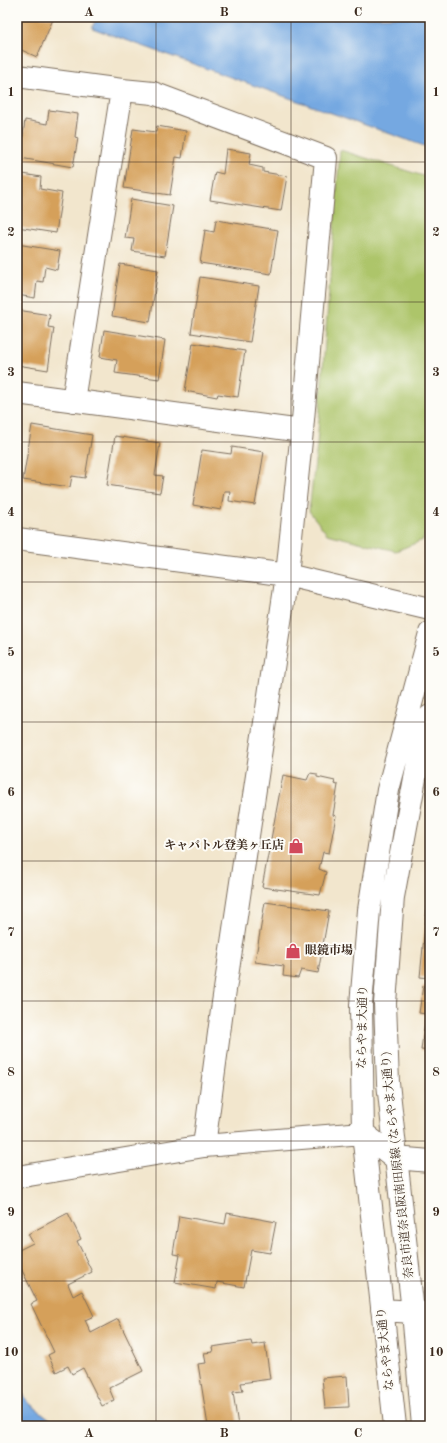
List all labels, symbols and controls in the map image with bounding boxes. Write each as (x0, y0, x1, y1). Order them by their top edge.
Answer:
text: A (84, 6, 94, 19)
text: B (219, 6, 229, 19)
text: C (354, 6, 362, 19)
text: 1 (7, 86, 15, 99)
text: 1 (432, 86, 440, 99)
text: 2 (7, 226, 15, 239)
text: 2 (432, 226, 440, 239)
text: 3 (7, 366, 15, 379)
text: 3 (432, 366, 440, 379)
text: 4 (7, 506, 15, 519)
text: 4 (432, 506, 440, 519)
text: 5 (7, 646, 15, 659)
text: 5 (432, 646, 440, 659)
text: 6 (7, 786, 15, 799)
text: 6 (432, 786, 440, 799)
shop icon: キャパトル登美ヶ丘店 (287, 837, 305, 855)
place label: キャパトル登美ヶ丘店 (164, 838, 284, 852)
text: 7 (7, 926, 15, 939)
text: 7 (432, 926, 440, 939)
shop icon: 眼鏡市場 (284, 942, 302, 960)
place label: 眼鏡市場 (305, 943, 353, 957)
street label: ならやま大通り (354, 985, 370, 1069)
street label: 奈良市道奈良阪南田原線 (ならやま大通り) (378, 1051, 416, 1279)
text: 8 (7, 1066, 15, 1079)
text: 8 (432, 1066, 440, 1079)
text: 9 (7, 1206, 15, 1219)
text: 9 (432, 1206, 440, 1219)
street label: ならやま大通り (374, 1307, 396, 1392)
text: 10 (3, 1346, 19, 1359)
text: 10 (428, 1346, 444, 1359)
text: A (84, 1427, 94, 1440)
text: B (219, 1427, 229, 1440)
text: C (354, 1427, 362, 1440)

